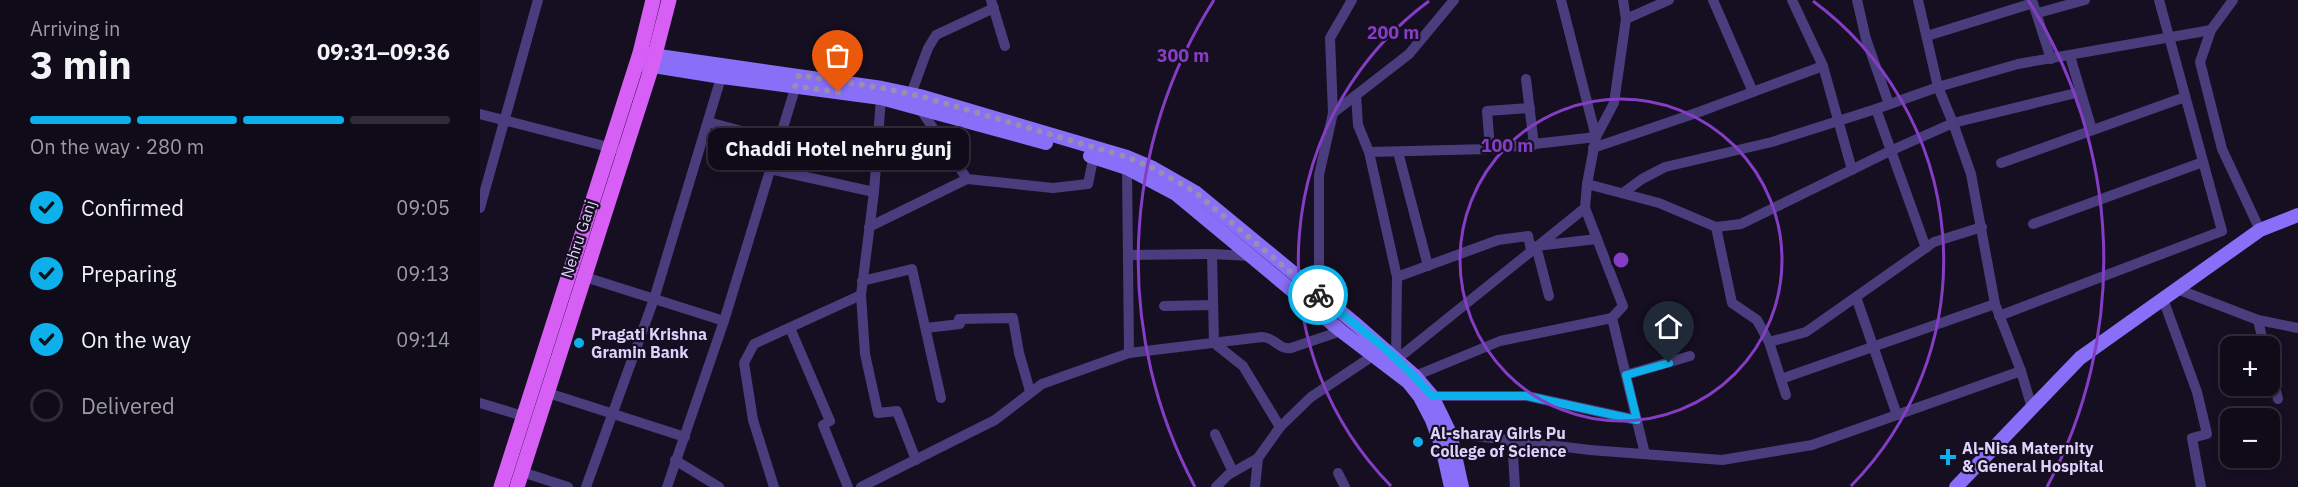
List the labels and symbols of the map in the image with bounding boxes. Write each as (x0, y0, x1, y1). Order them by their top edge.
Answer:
text: 200 m (1367, 21, 1419, 44)
pin (812, 30, 863, 92)
text: 300 m (1157, 44, 1209, 67)
callout: Chaddi Hotel nehru gunj (708, 128, 968, 170)
text: 100 m (1481, 134, 1533, 157)
street label: Nehru Ganj (556, 198, 600, 280)
centre of rings (1611, 250, 1631, 270)
courier (1288, 265, 1348, 325)
pin (1643, 301, 1694, 363)
place label: Pragati Krishna Gramin Bank (591, 324, 707, 362)
marker: Pragati Krishna Gramin Bank (572, 336, 586, 350)
place label: Al-sharay Girls Pu College of Science (1430, 423, 1567, 461)
marker: Al-sharay Girls Pu College of Science (1411, 435, 1425, 449)
place label: Al-Nisa Maternity & General Hospital (1962, 438, 2104, 476)
marker: Al-Nisa Maternity & General Hospital (1939, 448, 1957, 466)

